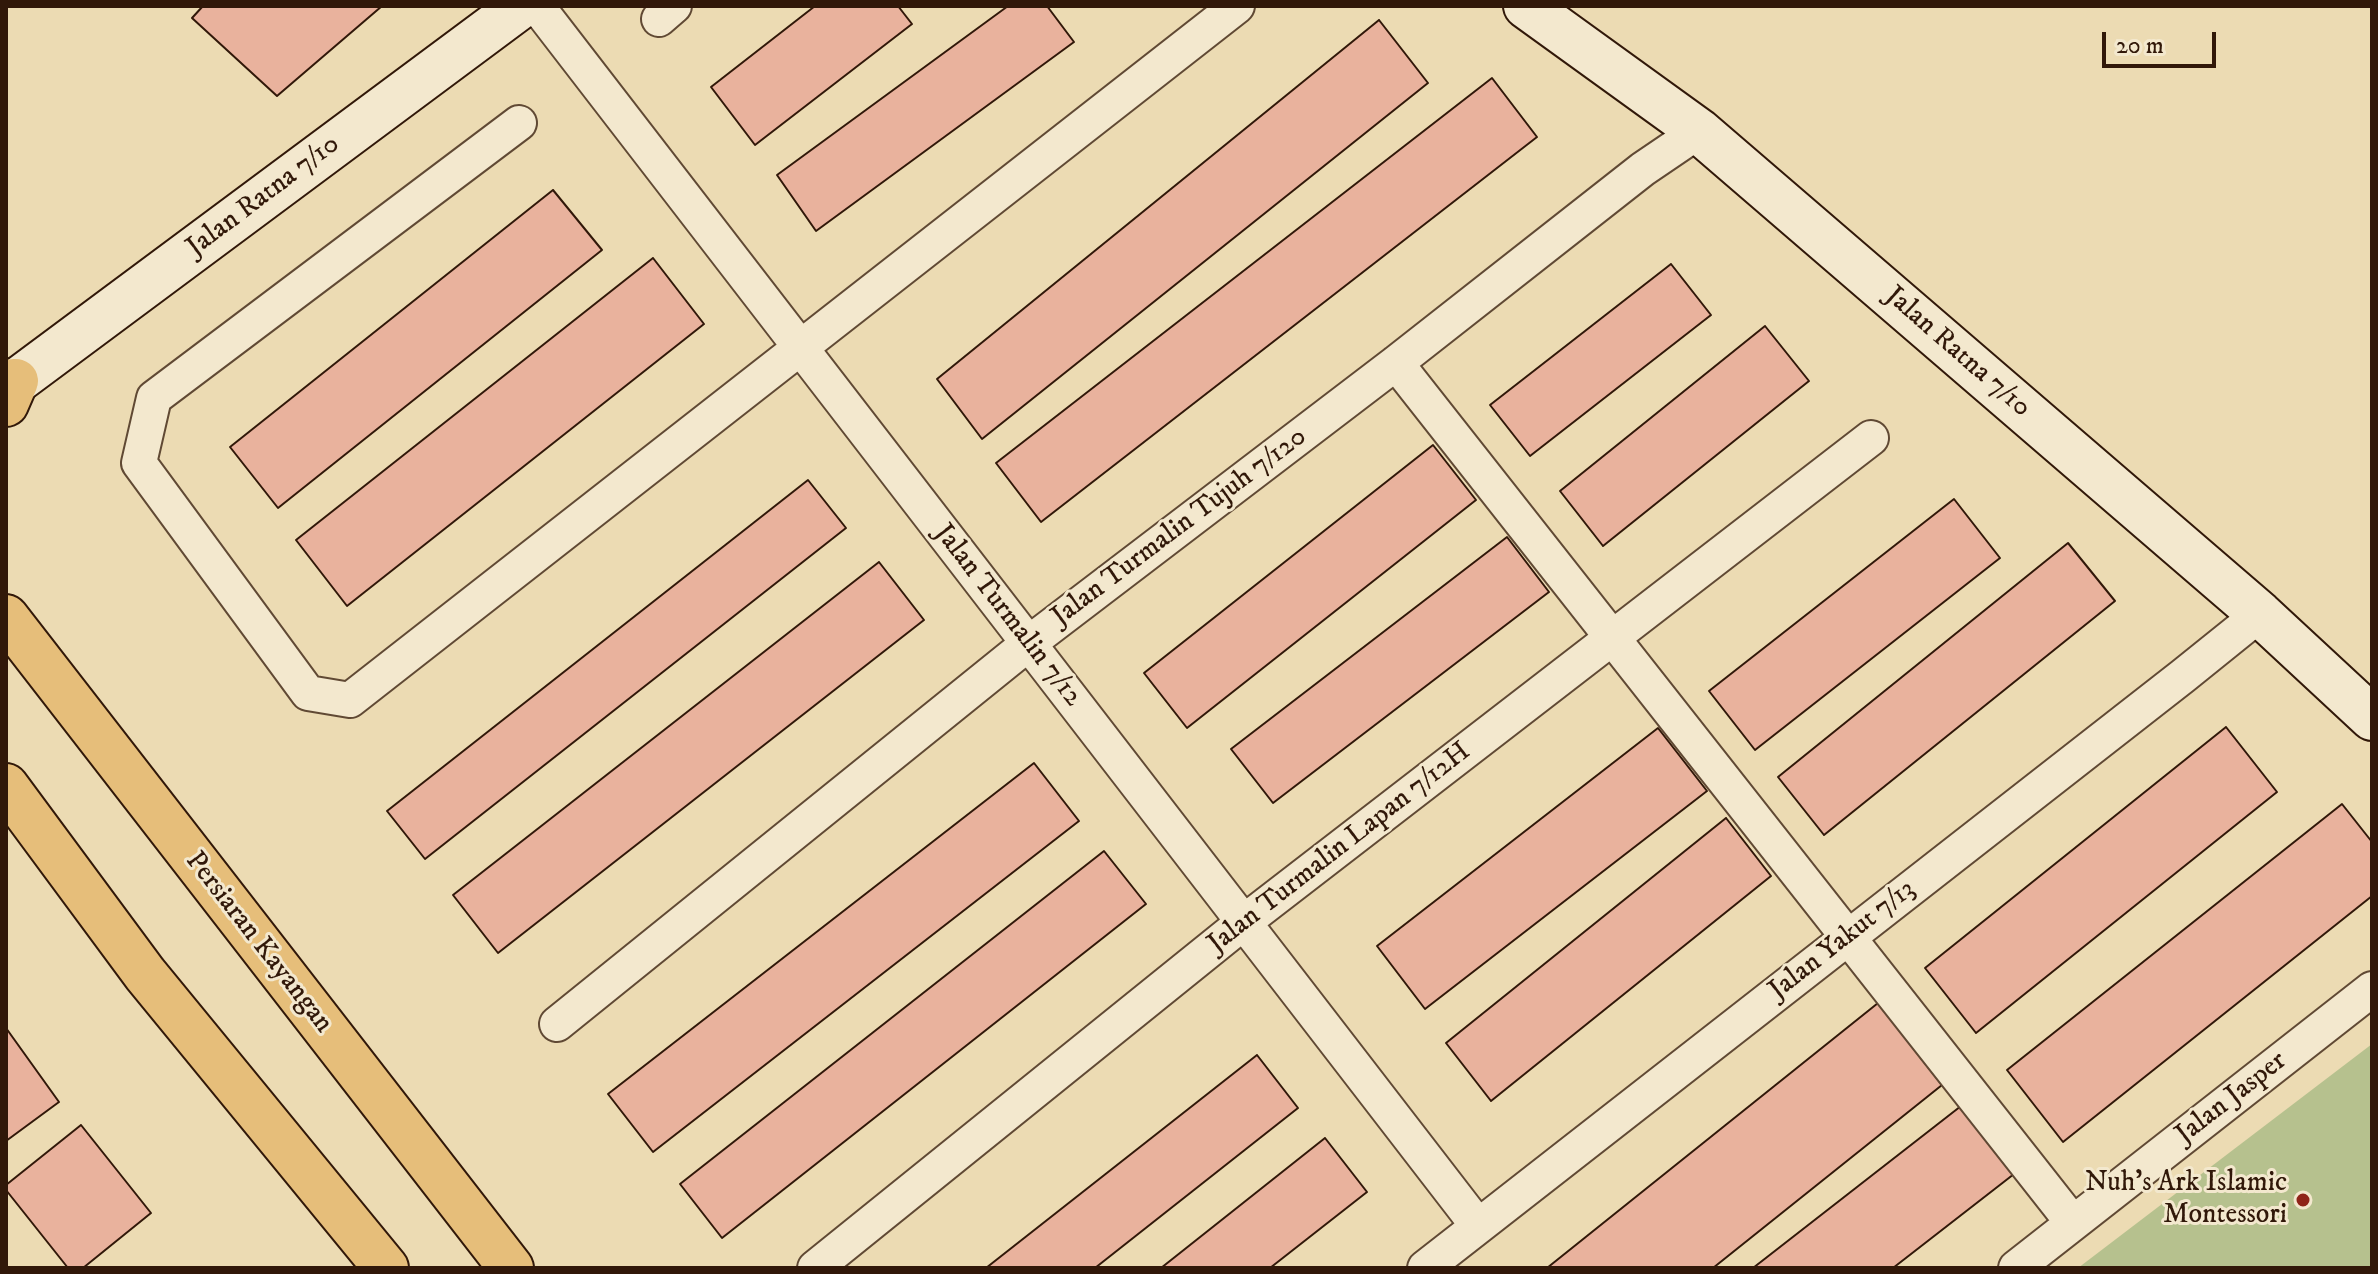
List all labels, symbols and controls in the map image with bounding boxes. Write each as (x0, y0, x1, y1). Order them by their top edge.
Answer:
scale bar (2106, 16, 2220, 66)
text: 20 m (2116, 31, 2164, 61)
street label: Jalan Ratna 7/10 (181, 129, 347, 265)
street label: Jalan Ratna 7/10 (1877, 280, 2037, 426)
street label: Jalan Turmalin Tujuh 7/120 (1046, 421, 1314, 635)
street label: Jalan Turmalin 7/12 (925, 518, 1089, 714)
street label: Jalan Turmalin Lapan 7/12H (1202, 736, 1478, 962)
street label: Persiaran Kayangan (177, 846, 339, 1040)
street label: Jalan Yakut 7/13 (1763, 873, 1923, 1009)
street label: Jalan Jasper (2170, 1045, 2294, 1153)
place label: Nuh's Ark Islamic Montessori (2085, 1167, 2287, 1233)
marker: Nuh's Ark Islamic Montessori (2294, 1191, 2312, 1209)

